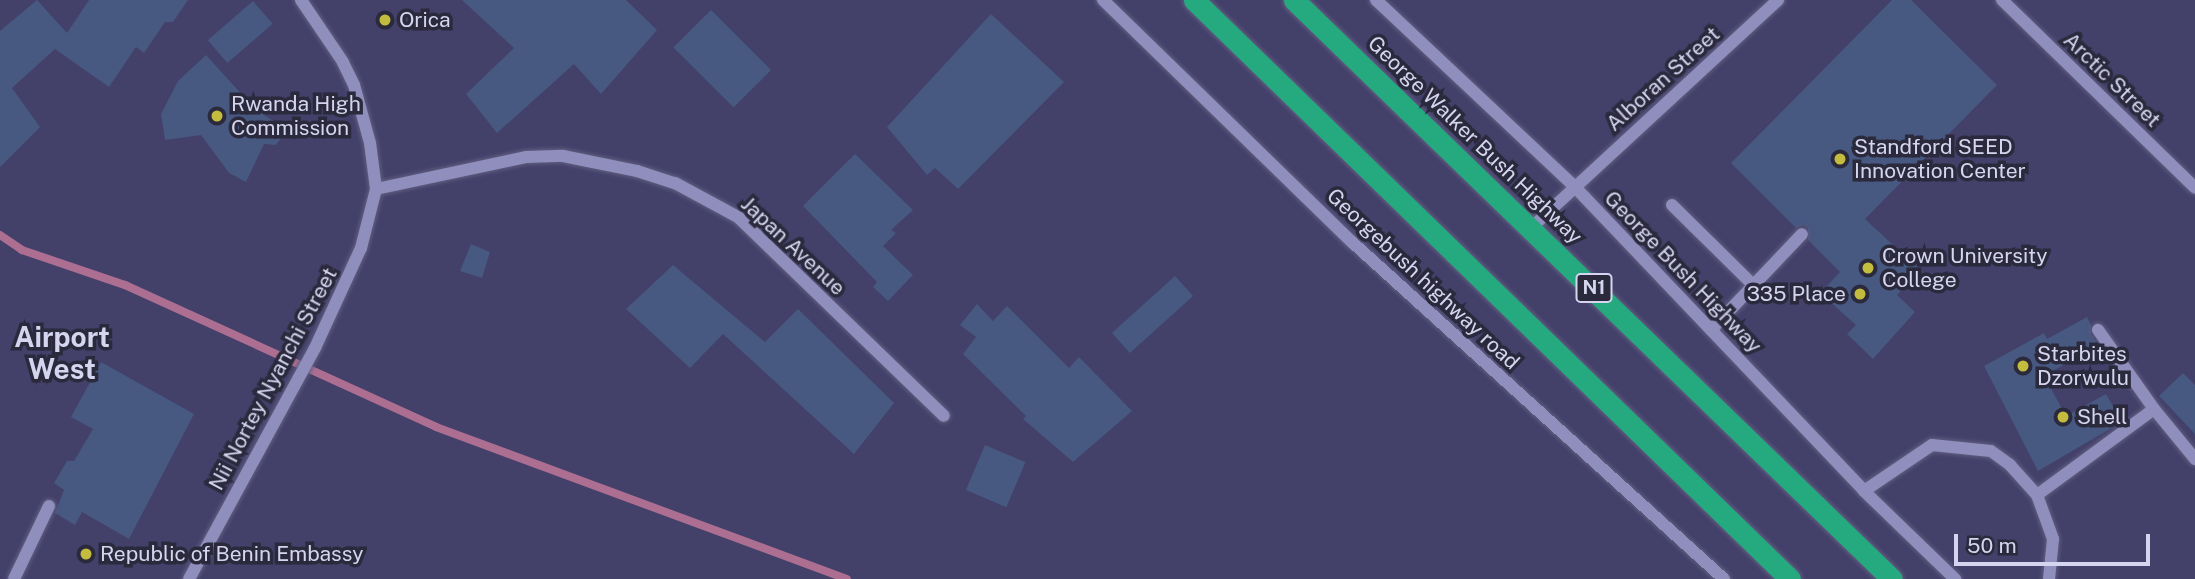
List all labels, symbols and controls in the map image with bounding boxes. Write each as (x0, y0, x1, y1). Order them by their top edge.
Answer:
place label: Orica (399, 7, 451, 33)
marker: Orica (377, 12, 393, 28)
street label: Alboran Street (1601, 22, 1725, 136)
street label: Arctic Street (2058, 27, 2166, 133)
street label: George Walker Bush Highway (1362, 31, 1588, 249)
place label: Rwanda High Commission (231, 91, 361, 141)
marker: Rwanda High Commission (209, 108, 225, 124)
place label: Standford SEED Innovation Center (1854, 134, 2026, 184)
marker: Standford SEED Innovation Center (1832, 151, 1848, 167)
street label: Georgebush highway road (1322, 183, 1524, 375)
street label: George Bush Highway (1599, 186, 1767, 358)
street label: Japan Avenue (736, 191, 850, 301)
place label: Crown University College (1882, 243, 2048, 293)
marker: Crown University College (1860, 260, 1876, 276)
street label: Nii Nortey Nyanchi Street (204, 263, 342, 495)
road number: N1 (1575, 272, 1613, 304)
place label: 335 Place (1747, 281, 1846, 307)
marker: 335 Place (1852, 286, 1868, 302)
district label: Airport West (14, 320, 110, 386)
place label: Starbites Dzorwulu (2037, 341, 2129, 391)
marker: Starbites Dzorwulu (2015, 358, 2031, 374)
place label: Shell (2077, 404, 2127, 430)
marker: Shell (2055, 409, 2071, 425)
scale bar (1957, 520, 2153, 564)
text: 50 m (1967, 533, 2017, 558)
place label: Republic of Benin Embassy (100, 541, 364, 567)
marker: Republic of Benin Embassy (78, 546, 94, 562)

